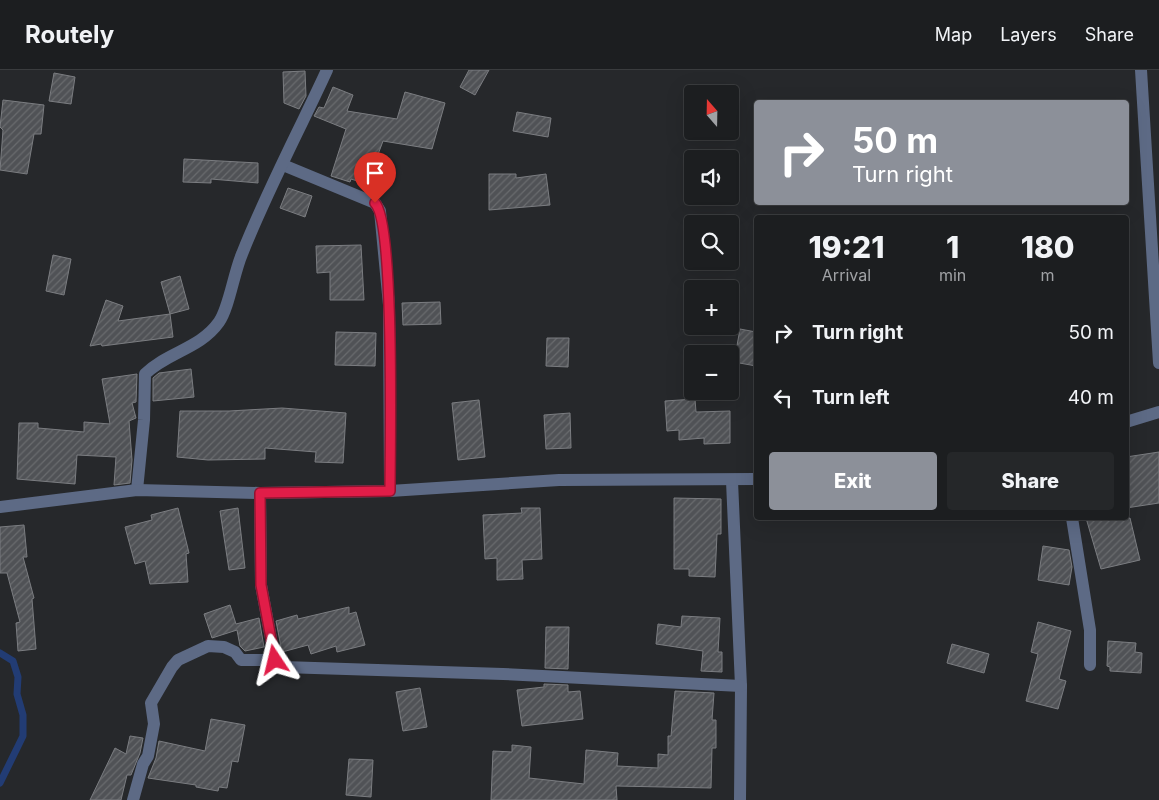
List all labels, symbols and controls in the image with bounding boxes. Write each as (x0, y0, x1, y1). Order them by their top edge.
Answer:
text: Routely (25, 20, 114, 49)
text: Map (935, 24, 972, 45)
text: Layers (1000, 24, 1057, 45)
text: Share (1085, 24, 1134, 45)
north arrow (684, 85, 739, 140)
map controls (684, 85, 739, 400)
text: 50 m (852, 119, 938, 161)
icon: right (769, 120, 834, 185)
button: sound (684, 150, 739, 205)
pin (354, 152, 396, 203)
icon: arrive (361, 159, 389, 187)
text: Turn right (852, 161, 953, 187)
button: search (684, 215, 739, 270)
text: 19:21 (808, 229, 884, 265)
text: 1 (946, 229, 959, 265)
text: 180 (1021, 229, 1075, 265)
text: Arrival (822, 265, 871, 285)
text: min (939, 265, 966, 285)
text: m (1041, 265, 1055, 285)
button: + (684, 280, 739, 335)
icon: right (769, 319, 797, 347)
text: Turn right (812, 321, 903, 344)
text: 50 m (1068, 321, 1114, 344)
button: − (684, 345, 739, 400)
icon: left (769, 384, 797, 412)
text: Turn left (812, 386, 890, 409)
text: 40 m (1068, 386, 1114, 409)
button: Exit (769, 452, 937, 510)
button: Share (947, 452, 1114, 510)
position arrow (248, 633, 300, 685)

